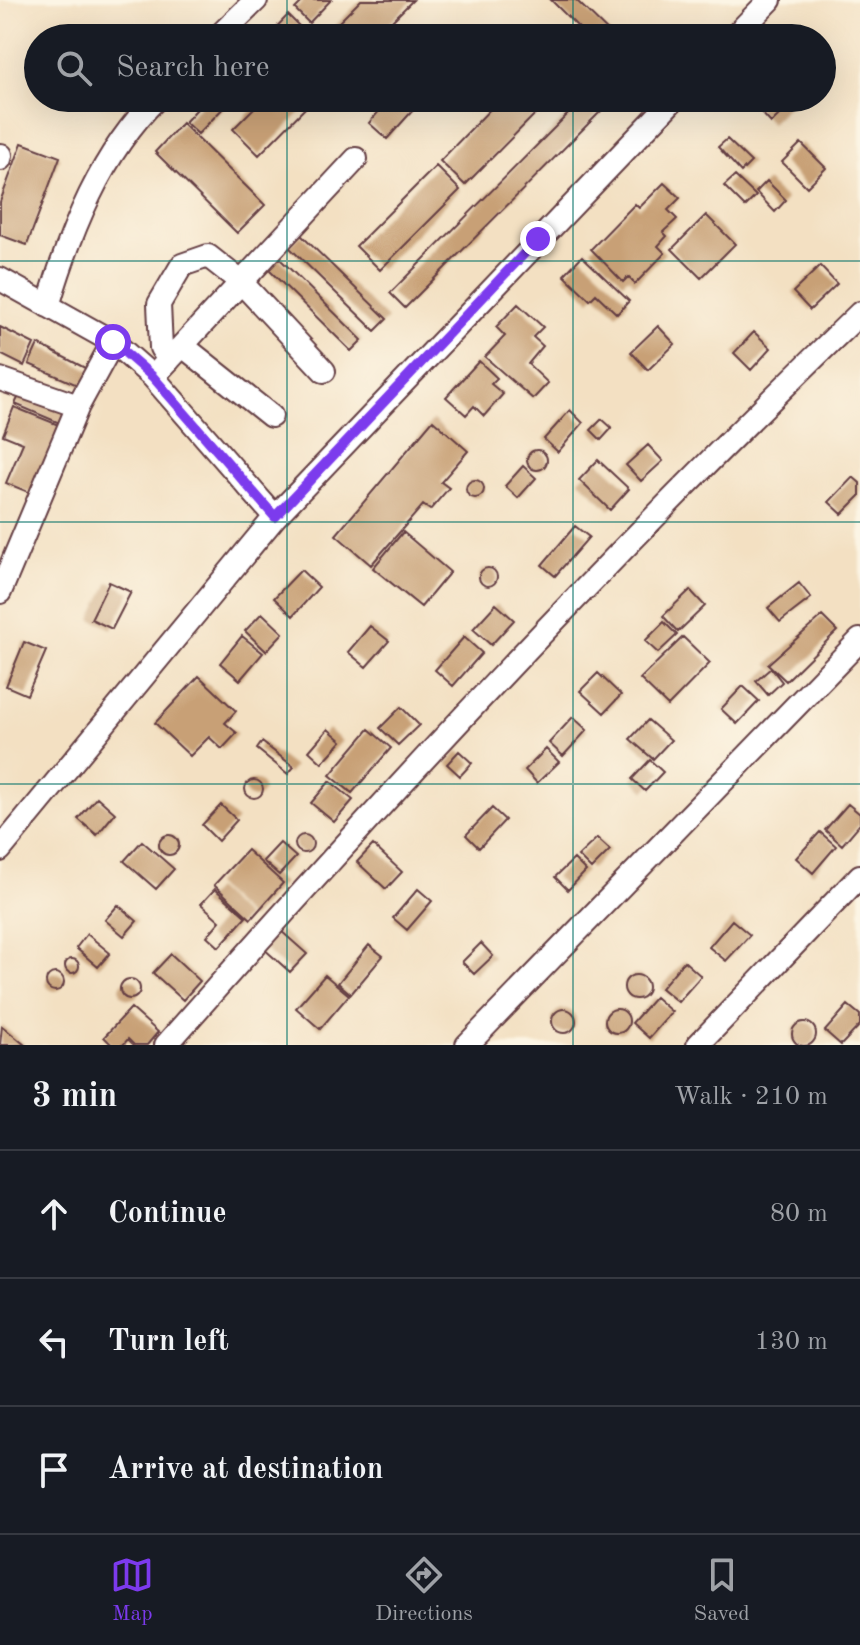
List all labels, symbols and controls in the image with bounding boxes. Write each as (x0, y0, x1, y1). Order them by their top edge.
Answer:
search box (24, 24, 836, 112)
icon: search (52, 46, 96, 90)
text: Search here (116, 53, 270, 83)
route end (520, 221, 556, 257)
route start (95, 324, 131, 360)
text: 3 min (32, 1080, 117, 1114)
text: Walk · 210 m (674, 1084, 828, 1110)
icon: ahead (32, 1192, 76, 1236)
text: Continue (108, 1199, 227, 1229)
text: 80 m (770, 1201, 828, 1227)
icon: left (32, 1320, 76, 1364)
text: Turn left (108, 1327, 229, 1357)
text: 130 m (755, 1329, 828, 1355)
icon: arrive (32, 1448, 76, 1492)
text: Arrive at destination (108, 1455, 383, 1485)
tab: Map (110, 1553, 154, 1628)
tab: Directions (375, 1553, 473, 1628)
tab: Saved (694, 1553, 750, 1628)

